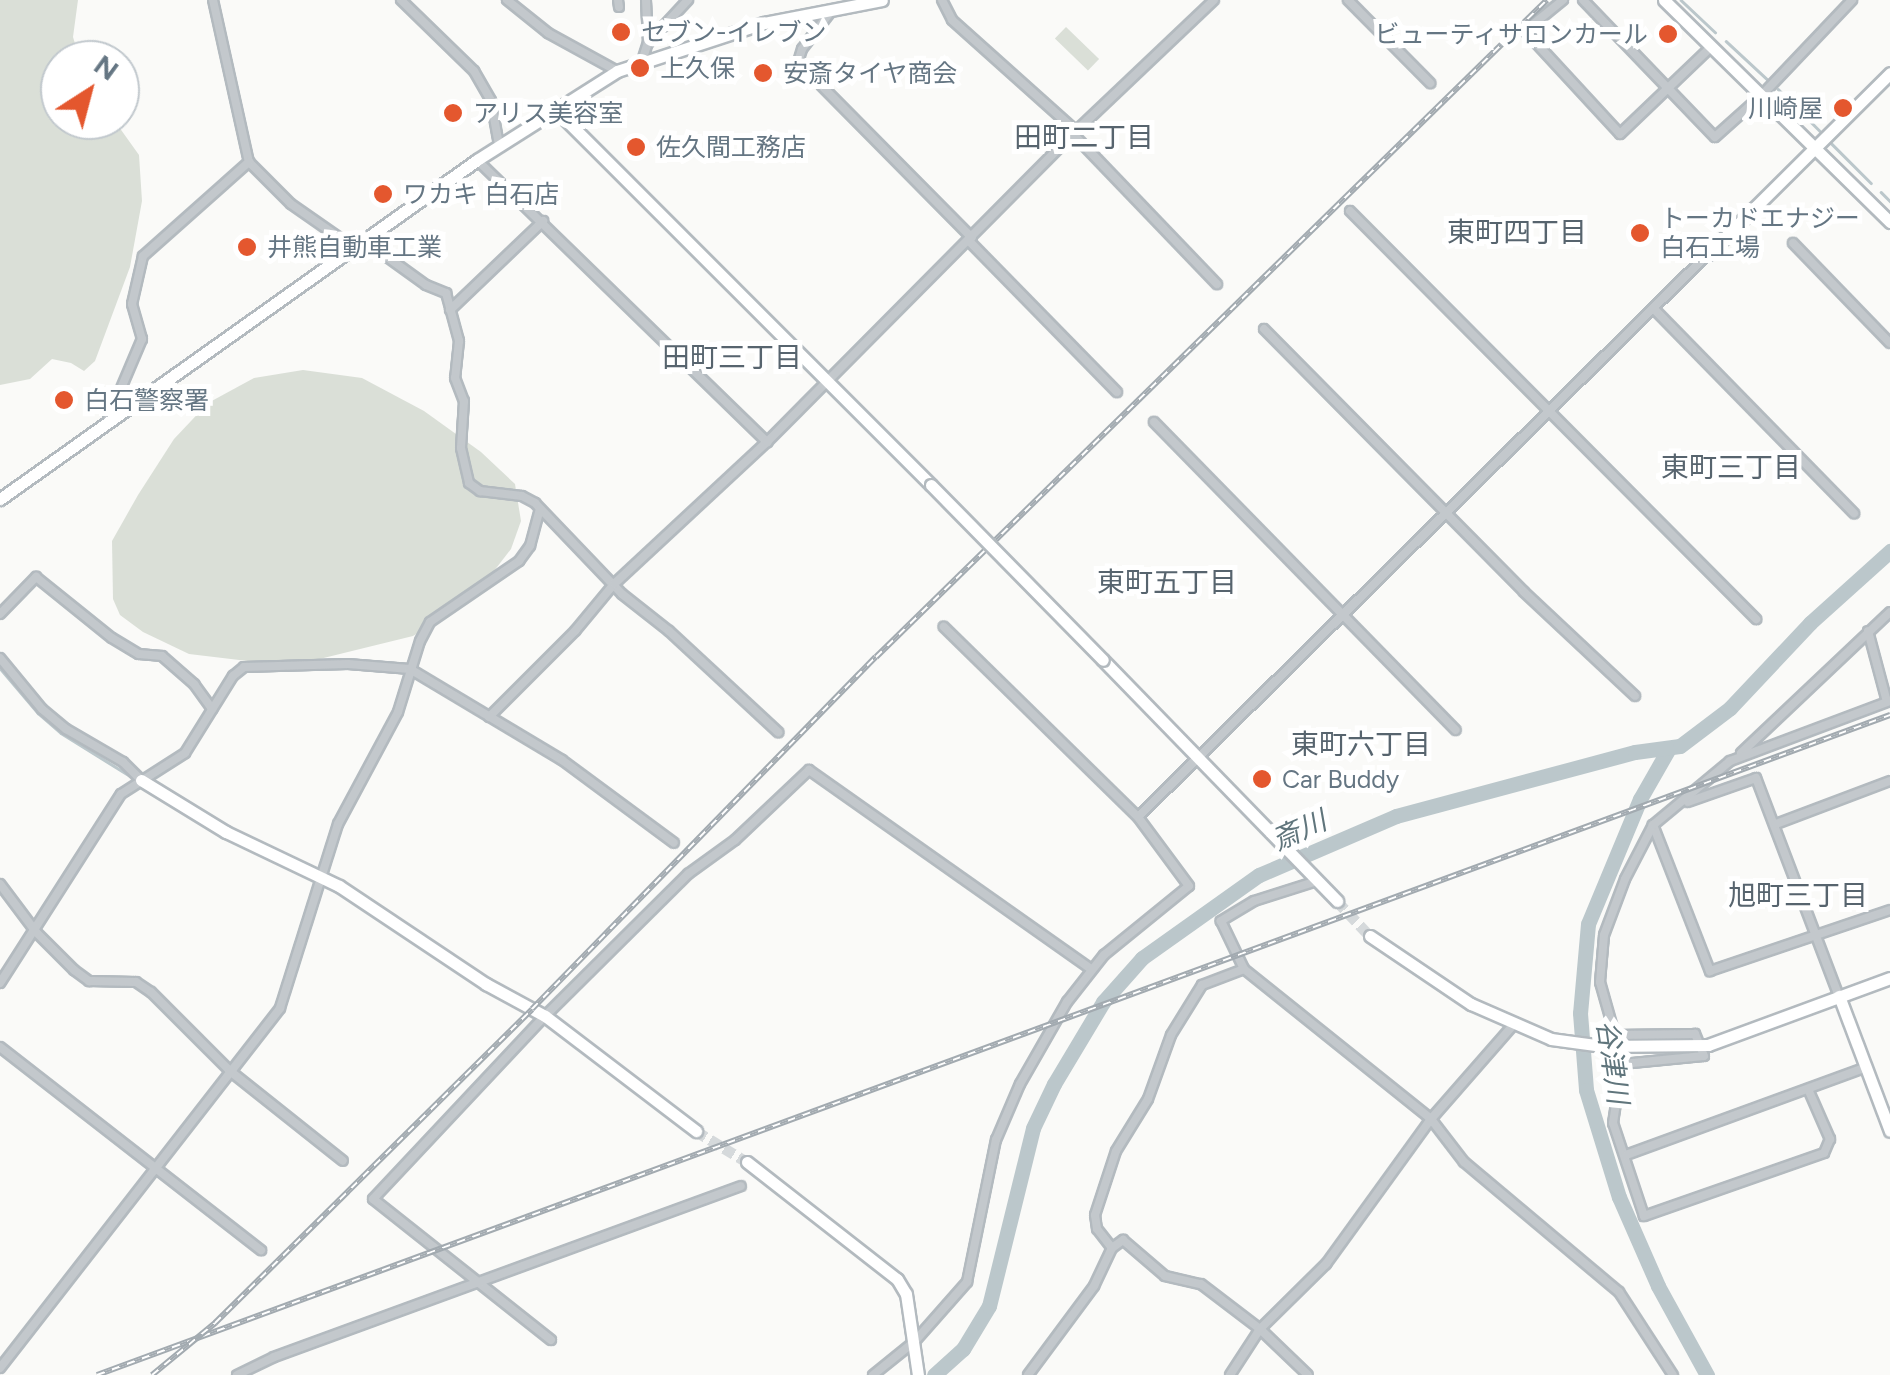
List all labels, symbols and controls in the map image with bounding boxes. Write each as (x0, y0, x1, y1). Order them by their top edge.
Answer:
place label: セブン-イレブン (641, 17, 826, 47)
place label: ビューティサロンカール (1373, 19, 1648, 49)
marker: セブン-イレブン (610, 21, 632, 43)
marker: ビューティサロンカール (1657, 23, 1679, 45)
north arrow (40, 40, 140, 140)
text: N (88, 47, 125, 87)
place label: 上久保 (660, 53, 735, 83)
marker: 上久保 (629, 57, 651, 79)
place label: 安斎タイヤ商会 (783, 58, 958, 88)
marker: 安斎タイヤ商会 (752, 62, 774, 84)
place label: 川崎屋 (1748, 93, 1823, 123)
marker: 川崎屋 (1832, 97, 1854, 119)
place label: アリス美容室 (473, 98, 623, 128)
marker: アリス美容室 (442, 102, 464, 124)
district label: 田町二丁目 (1014, 120, 1154, 154)
place label: 佐久間工務店 (656, 132, 806, 162)
marker: 佐久間工務店 (625, 136, 647, 158)
place label: ワカキ 白石店 (403, 179, 559, 209)
marker: ワカキ 白石店 (372, 183, 394, 205)
place label: トーカドエナジー 白石工場 (1660, 204, 1860, 263)
district label: 東町四丁目 (1447, 215, 1587, 249)
marker: トーカドエナジー 白石工場 (1629, 222, 1651, 244)
place label: 井熊自動車工業 (267, 232, 442, 262)
marker: 井熊自動車工業 (236, 236, 258, 258)
district label: 田町三丁目 (662, 340, 802, 374)
place label: 白石警察署 (84, 385, 209, 415)
marker: 白石警察署 (53, 389, 75, 411)
district label: 東町三丁目 (1661, 450, 1801, 484)
district label: 東町五丁目 (1097, 565, 1237, 599)
district label: 東町六丁目 (1291, 727, 1431, 761)
place label: Car Buddy (1282, 764, 1399, 794)
marker: Car Buddy (1251, 768, 1273, 790)
water label: 斎川 (1267, 803, 1331, 857)
district label: 旭町三丁目 (1728, 878, 1868, 912)
water label: 谷津川 (1591, 1018, 1635, 1106)

